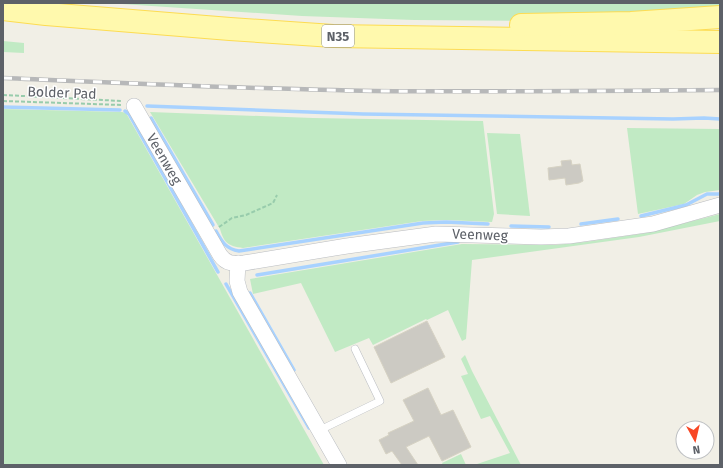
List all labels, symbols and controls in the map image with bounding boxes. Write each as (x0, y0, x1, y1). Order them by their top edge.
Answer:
road number: N35 (322, 25, 354, 47)
street label: Bolder Pad (27, 83, 97, 103)
street label: Veenweg (143, 131, 186, 188)
street label: Veenweg (452, 226, 509, 244)
north arrow (675, 420, 715, 460)
text: N (692, 442, 701, 456)

